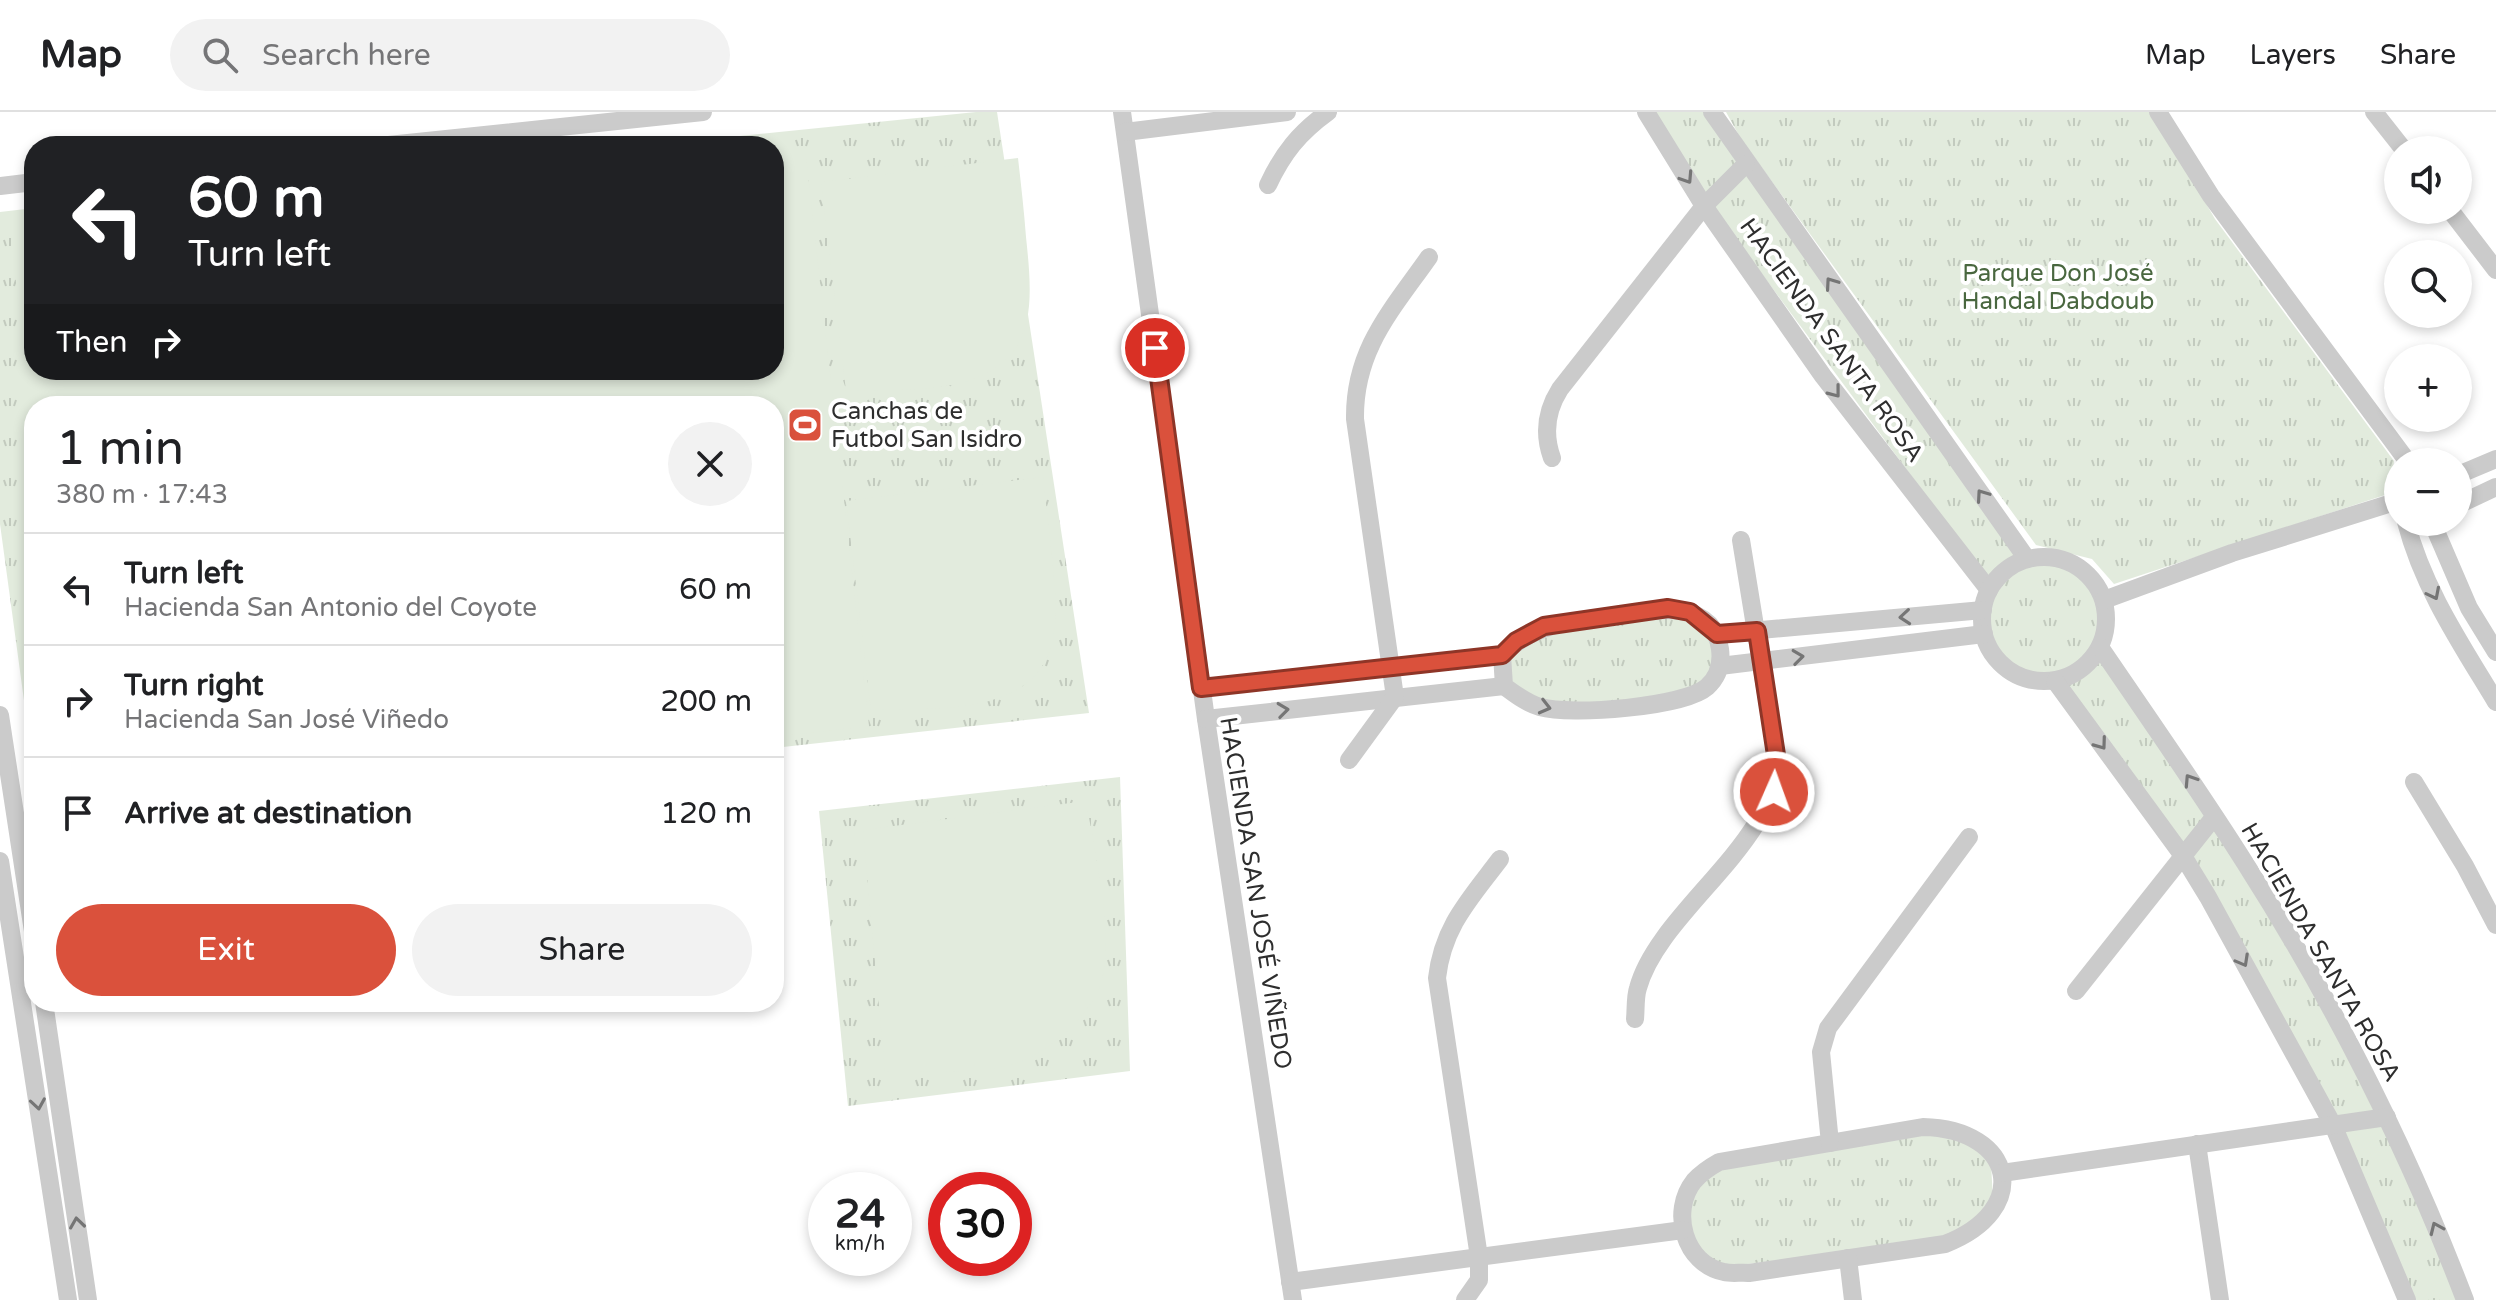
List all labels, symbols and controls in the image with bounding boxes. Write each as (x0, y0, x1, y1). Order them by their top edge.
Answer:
search box (170, 19, 730, 91)
text: Map (40, 32, 122, 78)
icon: search (198, 33, 242, 77)
text: Search here (262, 37, 431, 74)
text: Map (2145, 38, 2206, 72)
text: Layers (2250, 38, 2336, 72)
text: Share (2380, 38, 2456, 72)
map controls (2384, 136, 2472, 536)
button: sound (2384, 136, 2472, 224)
text: 60 m (188, 165, 324, 232)
icon: left (56, 168, 160, 272)
one-way arrow (1677, 169, 1692, 184)
street label: HACIENDA SANTA ROSA (1733, 213, 1930, 468)
text: Turn left (188, 233, 331, 276)
button: search (2384, 240, 2472, 328)
park label: Parque Don José Handal Dabdoub (1962, 259, 2154, 316)
one-way arrow (1826, 278, 1841, 292)
pin (1121, 314, 1189, 382)
icon: right (144, 320, 188, 364)
text: Then (56, 324, 128, 361)
icon: arrive (1133, 326, 1177, 370)
button: + (2384, 344, 2472, 432)
one-way arrow (1825, 383, 1840, 397)
place label: Canchas de Futbol San Isidro (831, 397, 1022, 454)
sports icon: Canchas de Futbol San Isidro (786, 406, 824, 444)
text: 1 min (56, 420, 184, 478)
button: close (668, 422, 752, 506)
button: − (2384, 448, 2472, 536)
text: 380 m · 17:43 (56, 479, 228, 510)
one-way arrow (1977, 490, 1992, 504)
text: Turn left (124, 555, 243, 592)
icon: left (56, 567, 100, 611)
text: 60 m (679, 571, 752, 608)
one-way arrow (2425, 586, 2440, 601)
text: Hacienda San Antonio del Coyote (124, 592, 537, 623)
one-way arrow (1898, 608, 1911, 625)
one-way arrow (1791, 649, 1805, 666)
text: Turn right (124, 667, 264, 704)
icon: right (56, 679, 100, 723)
text: 200 m (660, 683, 752, 720)
one-way arrow (1537, 698, 1551, 715)
one-way arrow (1276, 702, 1290, 719)
text: Hacienda San José Viñedo (124, 704, 449, 735)
street label: HACIENDA SAN JOSÉ VIÑEDO (1213, 715, 1299, 1071)
one-way arrow (2091, 735, 2106, 749)
position arrow (1732, 750, 1816, 834)
one-way arrow (2184, 774, 2199, 789)
icon: arrive (56, 791, 100, 835)
text: Arrive at destination (124, 795, 412, 832)
text: 120 m (660, 795, 752, 832)
street label: HACIENDA SANTA ROSA (2234, 818, 2407, 1087)
button: Exit (56, 904, 396, 996)
button: Share (412, 904, 752, 996)
one-way arrow (2234, 953, 2249, 967)
one-way arrow (29, 1097, 46, 1111)
speed limit sign: 30 (928, 1172, 1032, 1276)
text: 24 (835, 1190, 885, 1238)
one-way arrow (69, 1216, 86, 1230)
one-way arrow (2430, 1221, 2446, 1236)
text: km/h (835, 1232, 885, 1256)

